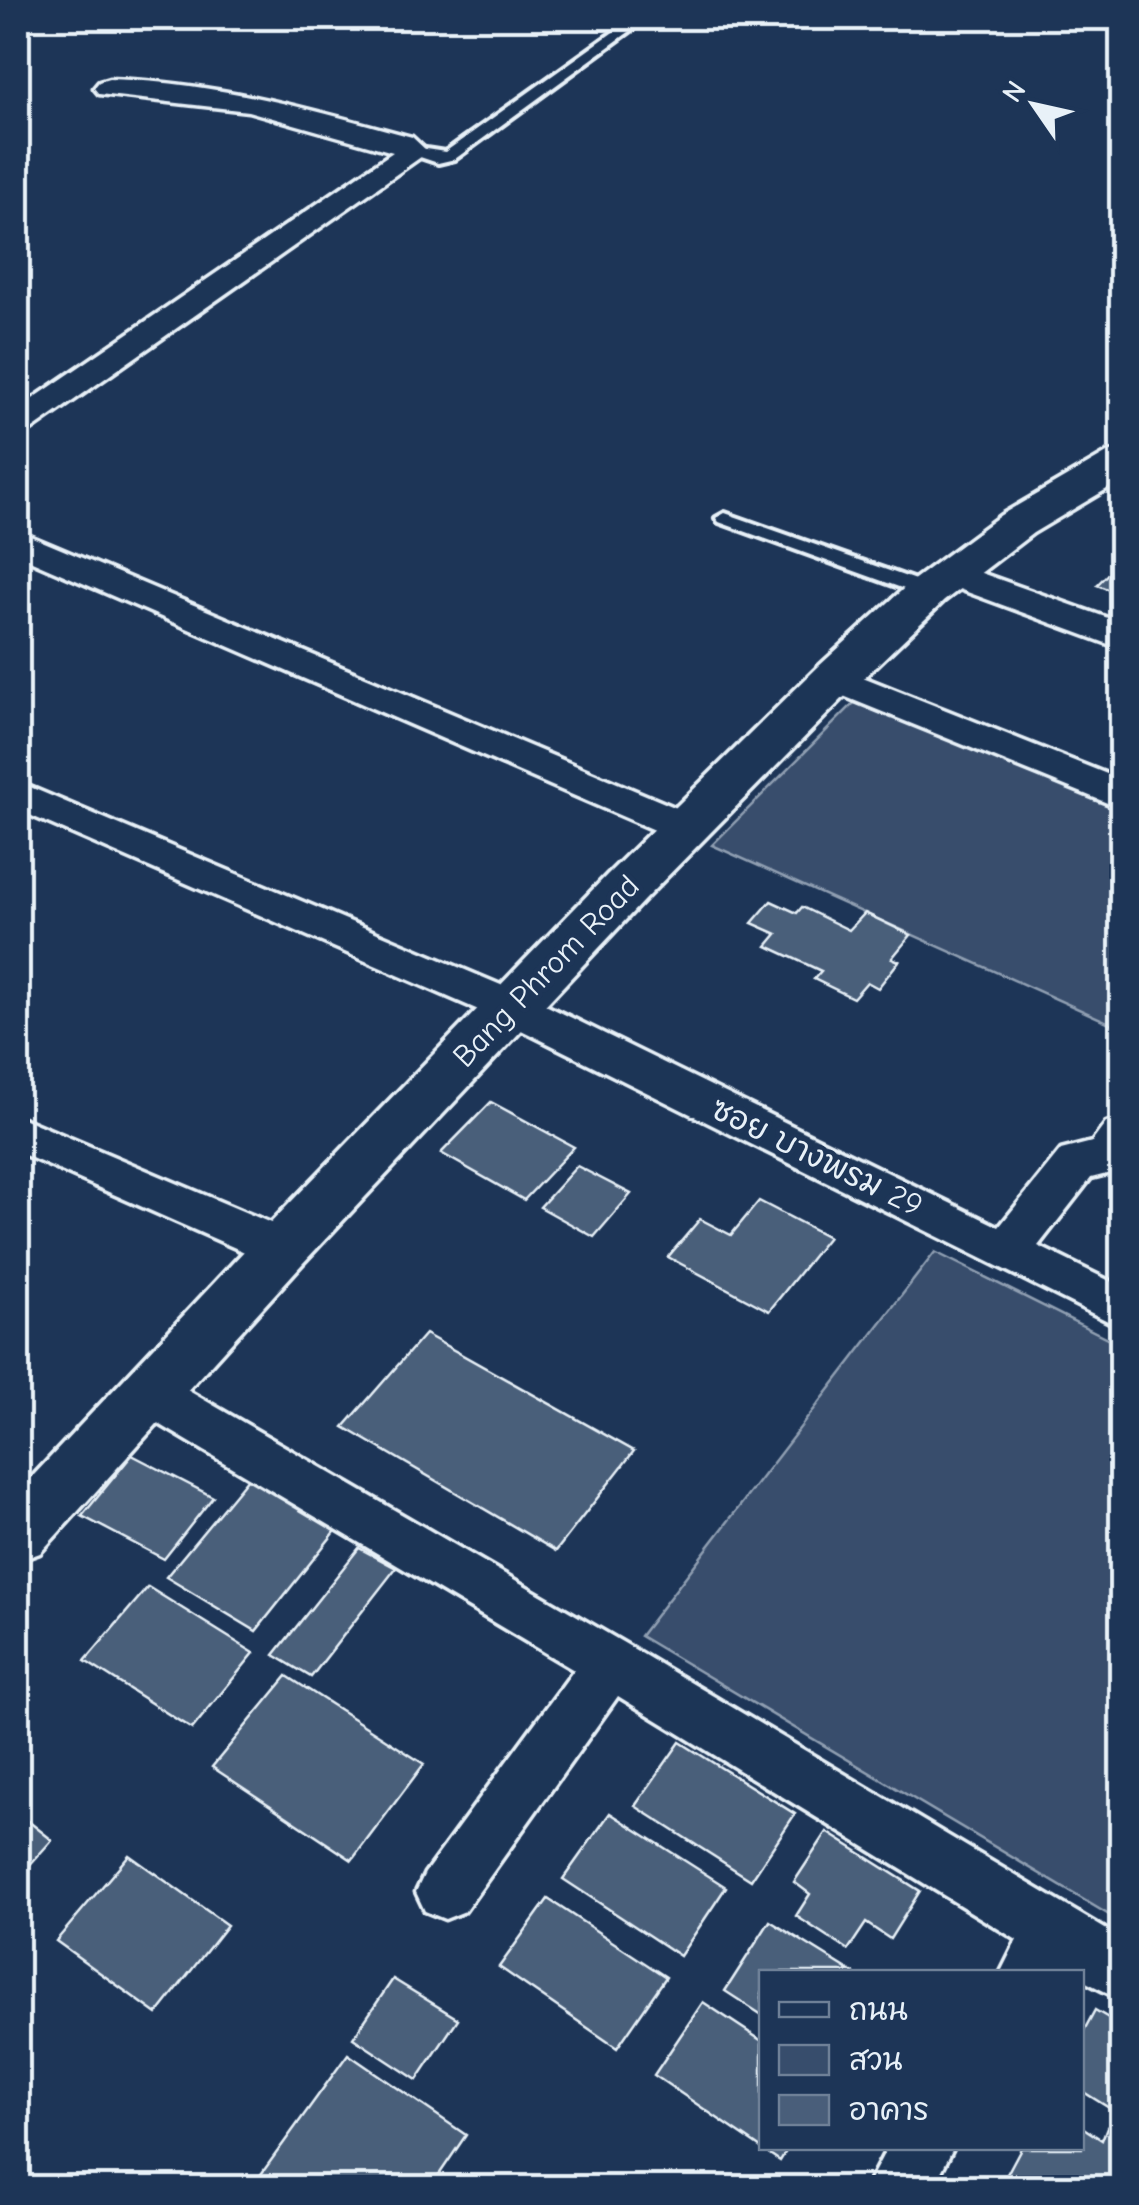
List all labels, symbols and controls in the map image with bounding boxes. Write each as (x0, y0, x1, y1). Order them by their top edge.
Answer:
north arrow (984, 55, 1084, 155)
text: N (996, 75, 1032, 108)
street label: Bang Phrom Road (445, 867, 647, 1075)
street label: ซอย บางพรม 29 (705, 1090, 929, 1224)
legend (759, 1970, 1084, 2150)
text: ถนน (849, 1993, 908, 2028)
text: สวน (849, 2043, 903, 2078)
text: อาคาร (849, 2093, 929, 2128)

